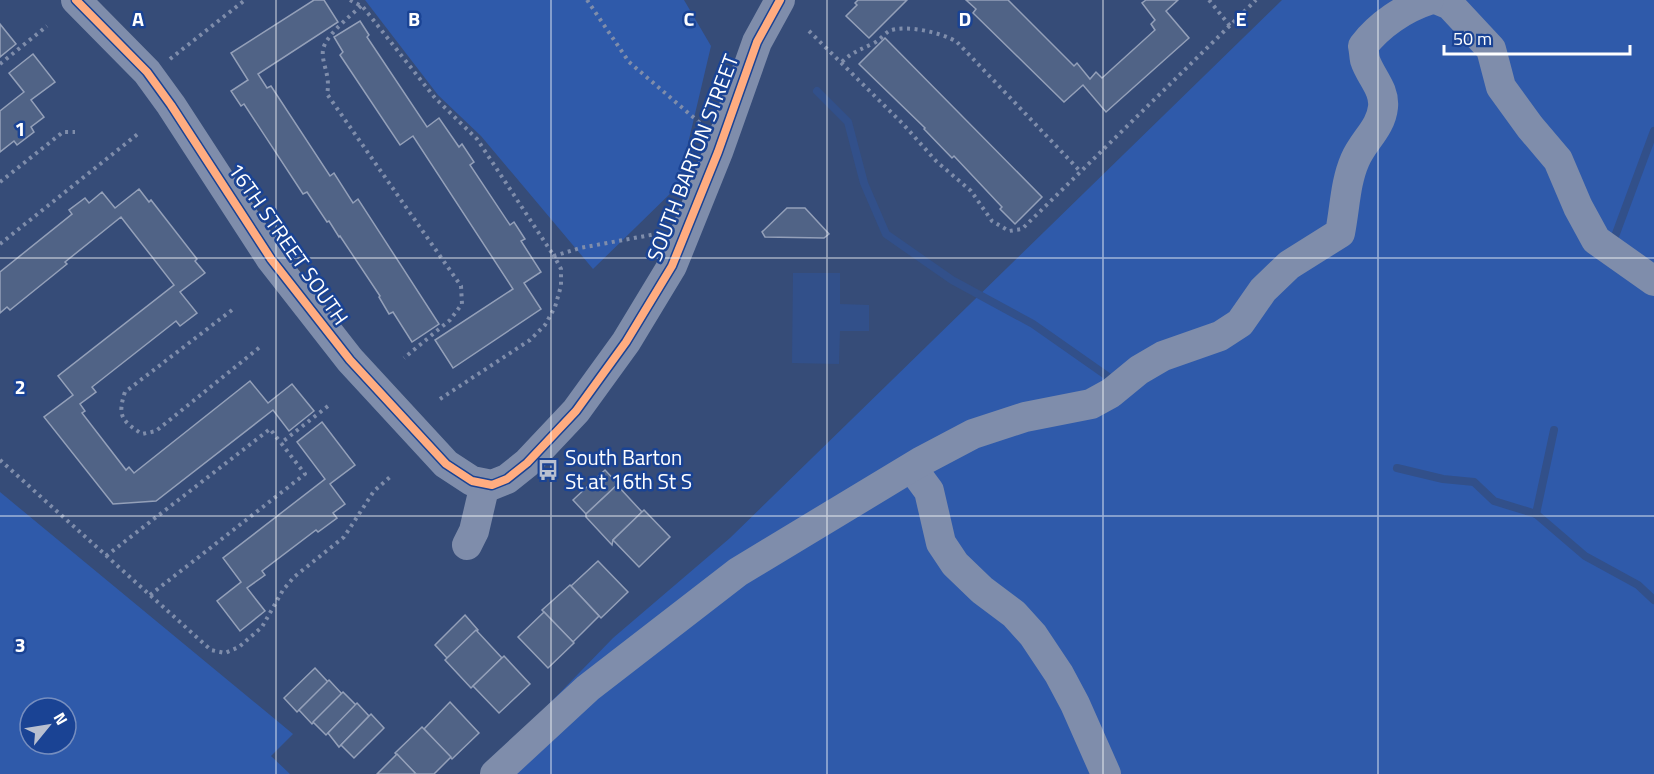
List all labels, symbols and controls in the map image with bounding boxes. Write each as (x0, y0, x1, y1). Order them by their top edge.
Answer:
text: A (132, 3, 144, 34)
text: B (408, 3, 420, 34)
text: C (684, 3, 695, 34)
text: D (959, 3, 971, 34)
text: E (1235, 3, 1247, 34)
scale bar (1444, 18, 1630, 56)
text: 50 m (1453, 25, 1492, 52)
street label: SOUTH BARTON STREET (638, 49, 746, 266)
text: 1 (14, 113, 26, 144)
street label: 16TH STREET SOUTH (221, 156, 357, 331)
text: 2 (14, 371, 26, 402)
place label: South Barton St at 16th St S (565, 441, 692, 497)
bus stop icon: South Barton St at 16th St S (536, 458, 560, 482)
text: 3 (14, 629, 26, 660)
north arrow (18, 696, 78, 756)
text: N (48, 708, 74, 729)

